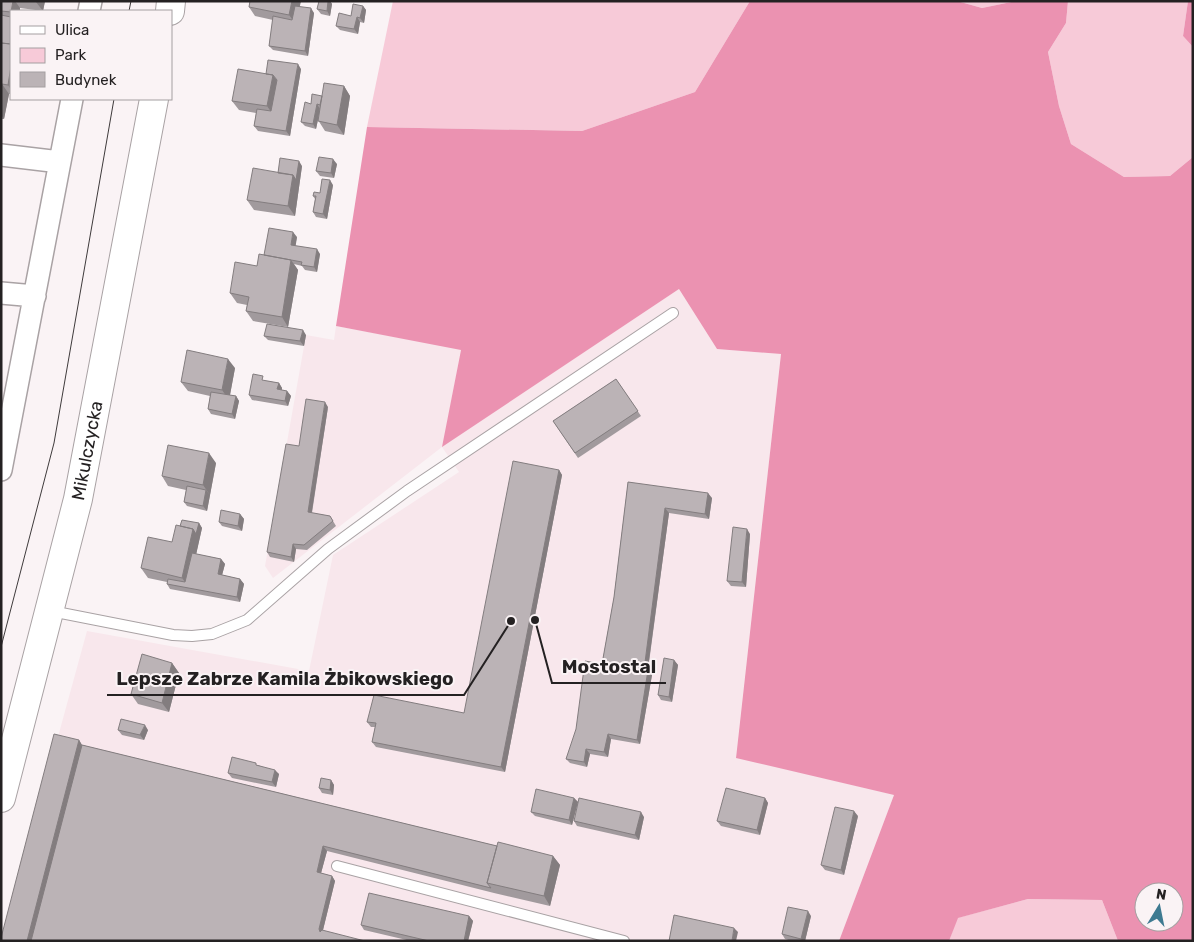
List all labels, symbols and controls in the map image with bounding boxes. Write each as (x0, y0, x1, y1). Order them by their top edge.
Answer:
legend (10, 10, 172, 100)
text: Ulica (55, 21, 89, 39)
text: Park (55, 46, 86, 64)
text: Budynek (55, 71, 117, 89)
street label: Mikulczycka (67, 399, 107, 502)
callout: Mostostal (552, 649, 666, 683)
text: Mostostal (562, 655, 656, 678)
callout: Lepsze Zabrze Kamila Żbikowskiego (107, 661, 464, 695)
text: Lepsze Zabrze Kamila Żbikowskiego (116, 667, 454, 690)
north arrow (1134, 882, 1184, 932)
text: N (1155, 885, 1168, 904)

